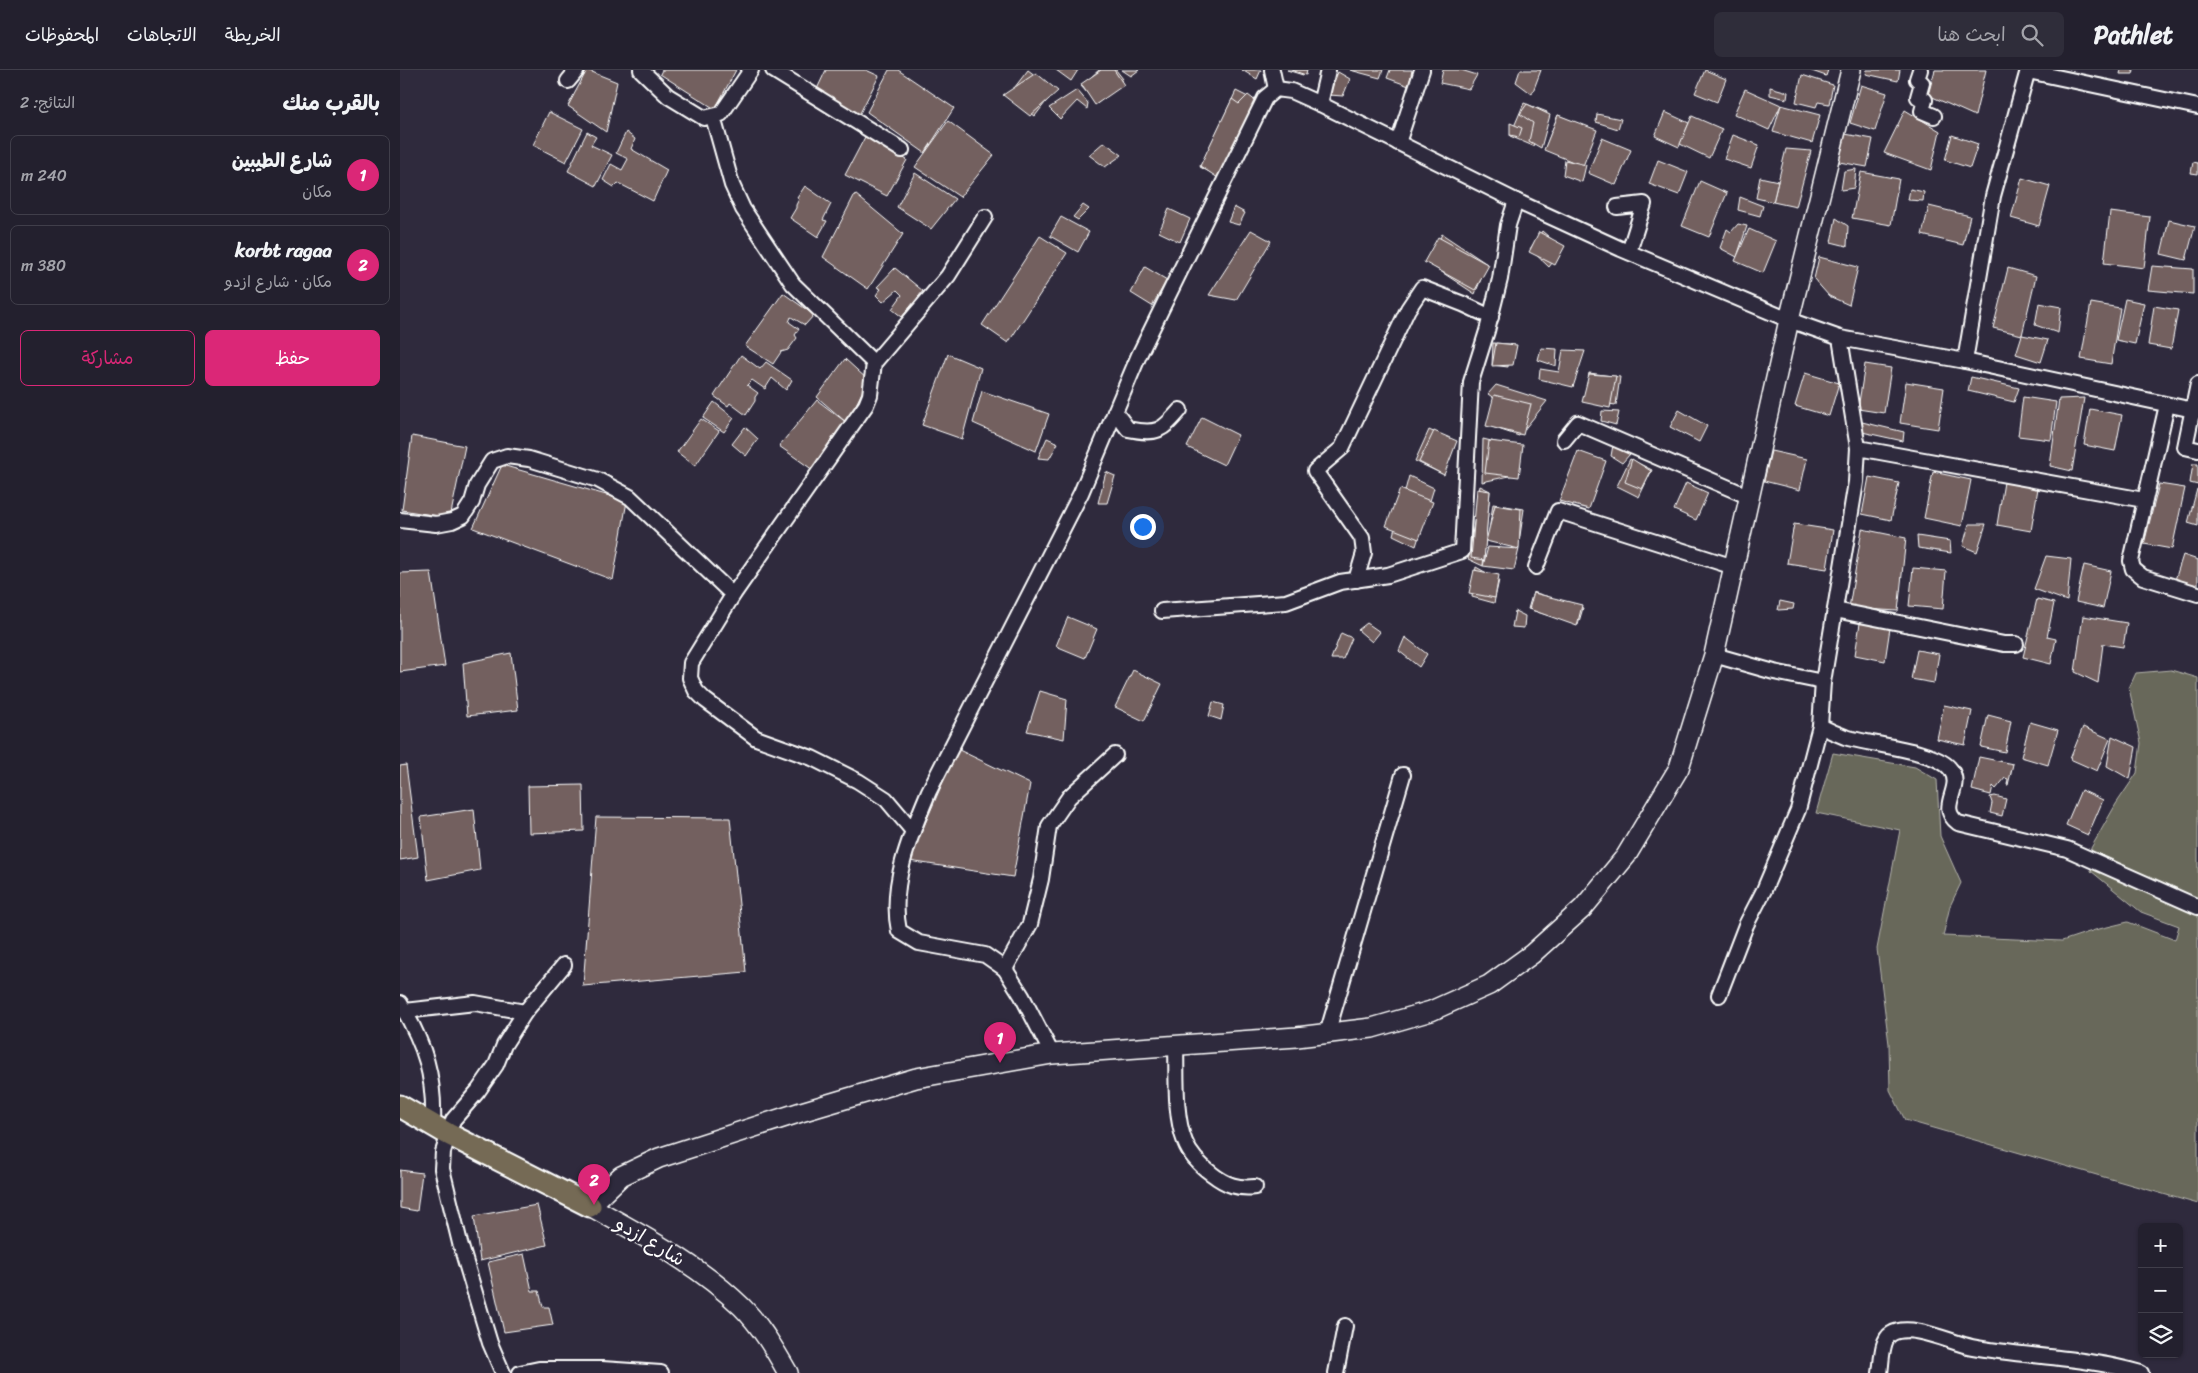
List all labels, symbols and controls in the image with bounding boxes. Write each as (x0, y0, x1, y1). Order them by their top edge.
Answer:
search box (1714, 12, 2064, 57)
text: Pathlet (2094, 14, 2173, 56)
text: ابحث هنا (1937, 18, 2006, 51)
text: المحفوظات (25, 19, 99, 51)
text: الاتجاهات (127, 19, 197, 51)
text: الخريطة (225, 19, 281, 51)
icon: search (2018, 21, 2046, 49)
text: بالقرب منك (282, 84, 380, 122)
text: النتائج: 2 (20, 88, 75, 117)
text: شارع الطيبين (232, 144, 332, 177)
text: 240 m (21, 161, 67, 190)
text: 1 (360, 161, 366, 190)
text: مكان (302, 177, 332, 206)
text: korbt ragaa (235, 234, 332, 267)
text: 380 m (21, 251, 66, 280)
text: 2 (358, 251, 368, 280)
text: مكان · شارع ازدو (225, 267, 332, 296)
button: مشاركة (20, 330, 195, 386)
button: حفظ (205, 330, 380, 386)
your location (1130, 514, 1156, 540)
pin: 1 (984, 1022, 1016, 1063)
pin: 2 (578, 1164, 610, 1205)
street label: شارع ازدو (607, 1206, 692, 1275)
map controls (2138, 1223, 2183, 1358)
button: + (2138, 1223, 2183, 1268)
button: − (2138, 1268, 2183, 1313)
button: layers (2138, 1313, 2183, 1358)

